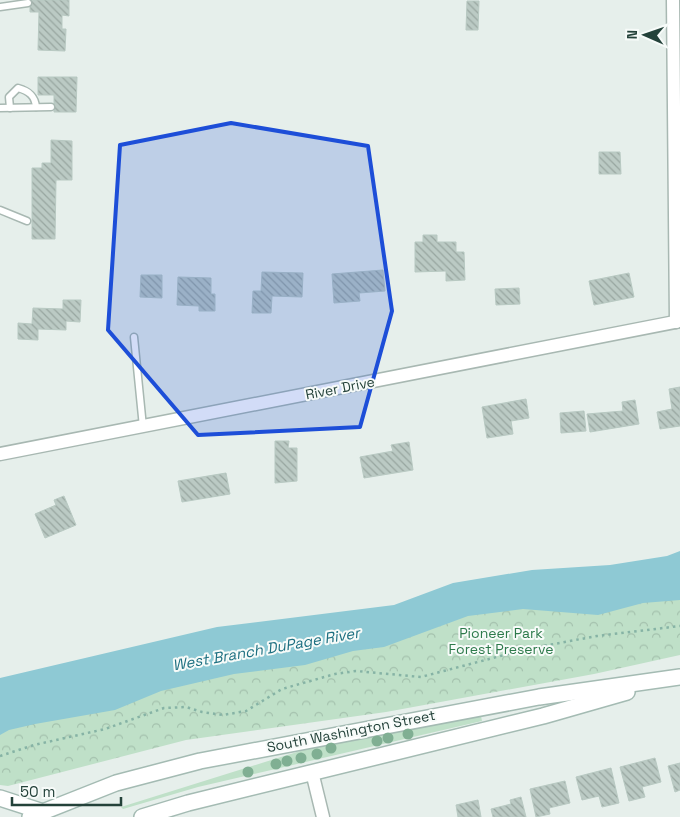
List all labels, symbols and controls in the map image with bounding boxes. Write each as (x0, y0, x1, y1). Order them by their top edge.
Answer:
north arrow (620, 10, 670, 60)
text: N (623, 30, 641, 40)
street label: River Drive (304, 372, 376, 404)
water label: West Branch DuPage River (171, 622, 362, 674)
park label: Pioneer Park Forest Preserve (449, 624, 553, 658)
street label: South Washington Street (265, 706, 437, 756)
scale bar (12, 774, 121, 806)
text: 50 m (20, 782, 55, 801)

